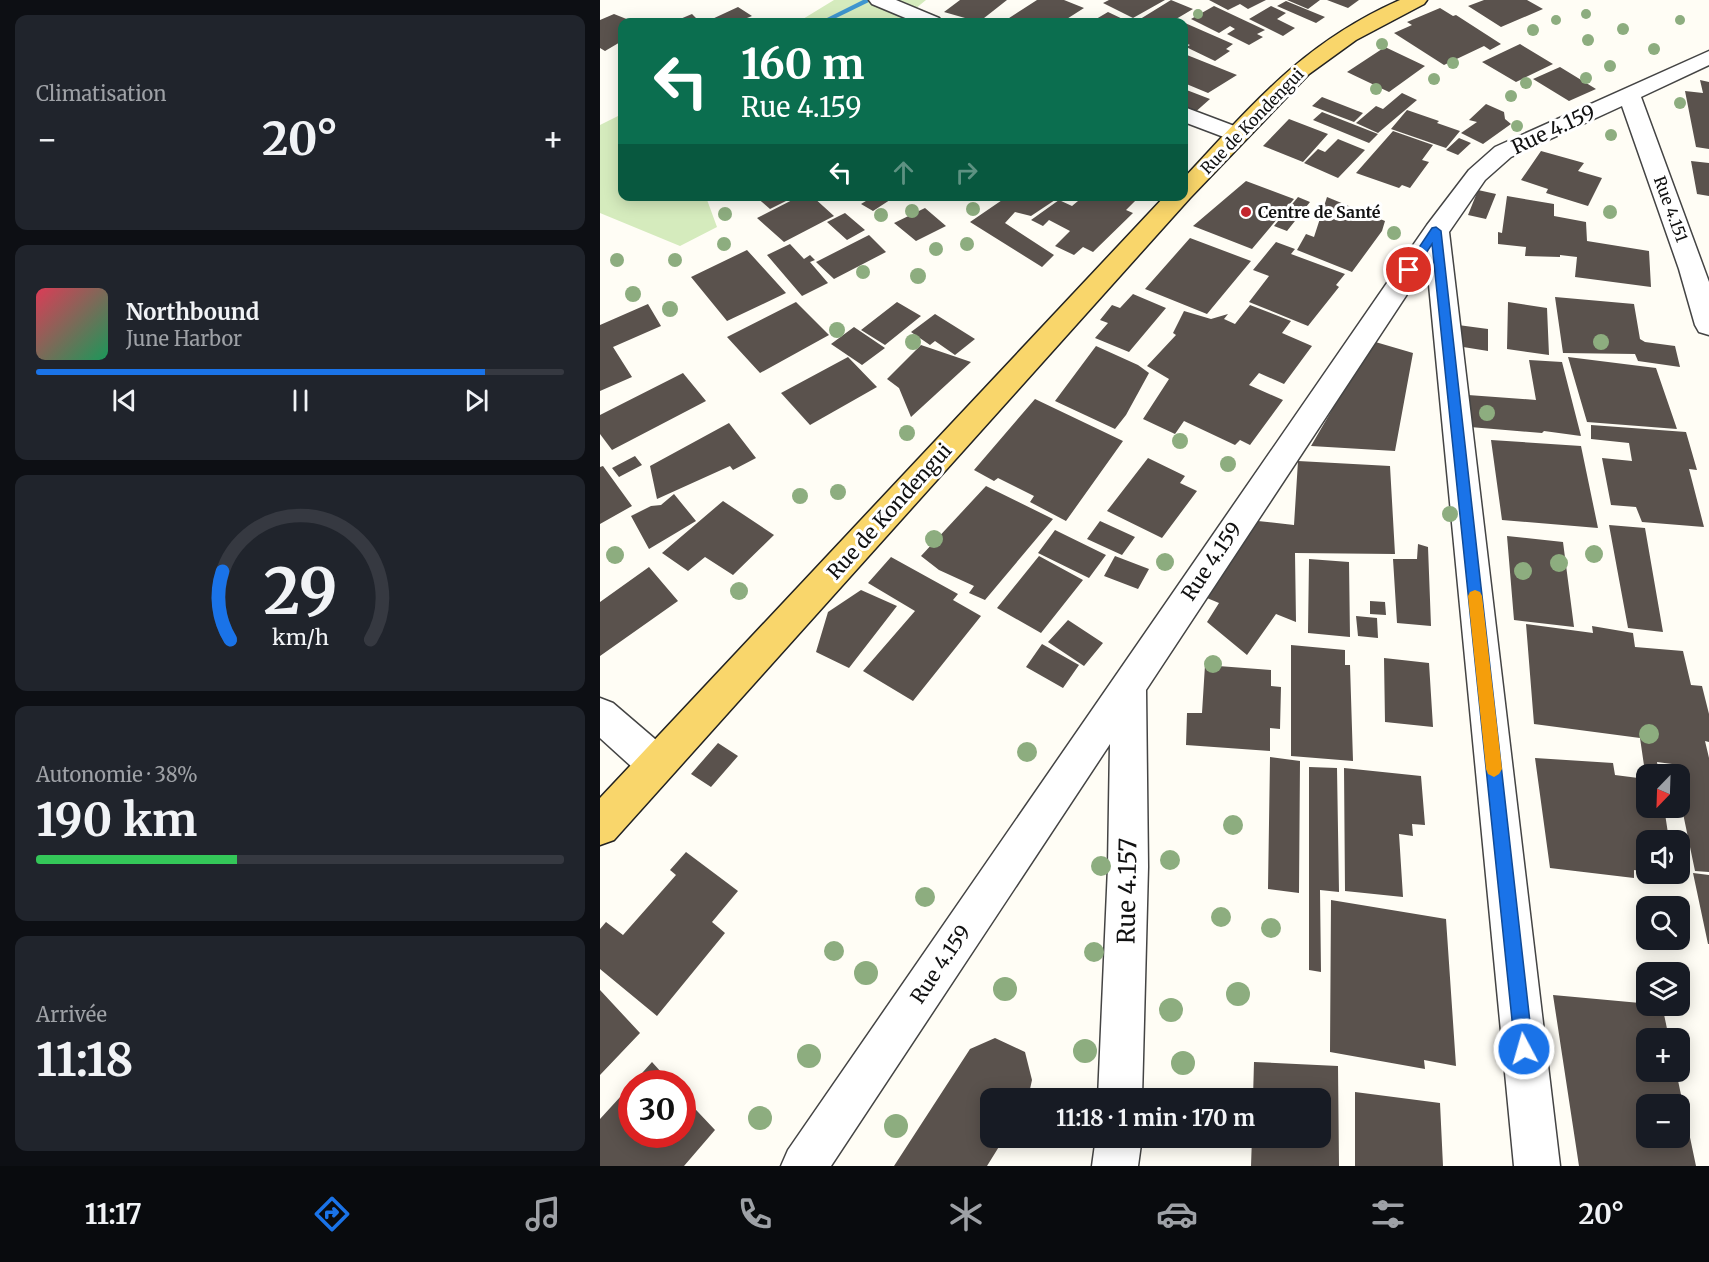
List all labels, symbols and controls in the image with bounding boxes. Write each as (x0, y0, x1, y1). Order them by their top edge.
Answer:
text: 160 m (741, 38, 865, 90)
icon: left (642, 42, 720, 120)
street label: Rue de Kondengui (1196, 64, 1308, 178)
text: Climatisation (36, 81, 167, 106)
text: Rue 4.159 (741, 90, 862, 124)
street label: Rue 4.159 (1507, 99, 1599, 159)
text: 20° (262, 111, 338, 167)
text: − (36, 119, 58, 160)
text: + (542, 119, 564, 160)
icon: left (824, 156, 857, 189)
icon: ahead (887, 156, 920, 189)
icon: right (950, 156, 983, 189)
street label: Rue 4.151 (1650, 173, 1692, 245)
place label: Centre de Santé (1258, 202, 1381, 222)
marker: Centre de Santé (1239, 205, 1253, 219)
pin (1383, 244, 1434, 295)
icon: arrive (1392, 253, 1425, 286)
text: Northbound (126, 298, 259, 326)
text: June Harbor (126, 326, 242, 351)
icon: previous (108, 384, 141, 417)
icon: pause (284, 384, 317, 417)
icon: next (460, 384, 493, 417)
street label: Rue de Kondengui (821, 438, 957, 584)
street label: Rue 4.159 (1176, 517, 1246, 605)
text: 29 (263, 553, 337, 631)
text: km/h (272, 624, 328, 651)
text: Autonomie · 38% (36, 762, 198, 787)
north arrow (1636, 764, 1690, 818)
map controls (1636, 764, 1690, 1148)
text: 190 km (36, 792, 197, 848)
button: sound (1636, 830, 1690, 884)
street label: Rue 4.157 (1111, 838, 1143, 944)
button: search (1636, 896, 1690, 950)
street label: Rue 4.159 (905, 920, 975, 1008)
button: layers (1636, 962, 1690, 1016)
text: Arrivée (36, 1002, 107, 1027)
position arrow (1492, 1017, 1556, 1081)
button: + (1636, 1028, 1690, 1082)
text: 11:18 (36, 1032, 133, 1088)
speed limit sign: 30 (618, 1070, 696, 1148)
button: − (1636, 1094, 1690, 1148)
text: 11:18 · 1 min · 170 m (1056, 1104, 1255, 1132)
icon: directions (311, 1193, 353, 1235)
icon: music (522, 1193, 564, 1235)
icon: phone (734, 1193, 776, 1235)
icon: climate (945, 1193, 987, 1235)
icon: car (1156, 1193, 1198, 1235)
icon: filters (1367, 1193, 1409, 1235)
text: 11:17 (85, 1197, 142, 1231)
text: 20° (1579, 1197, 1624, 1231)

